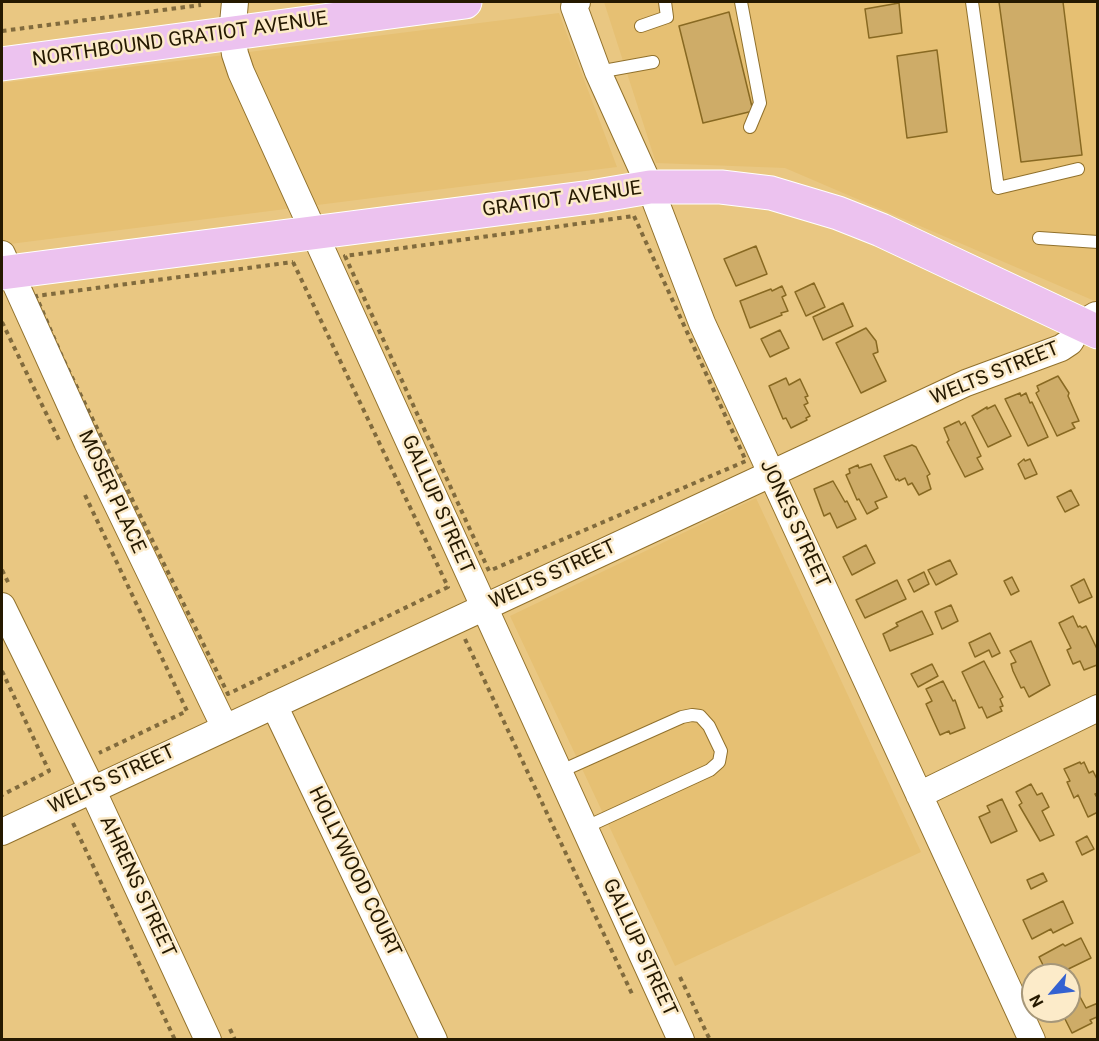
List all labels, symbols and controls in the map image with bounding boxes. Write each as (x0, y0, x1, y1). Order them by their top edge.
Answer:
street label: NORTHBOUND GRATIOT AVENUE (31, 7, 329, 73)
street label: GRATIOT AVENUE (481, 177, 643, 223)
street label: WELTS STREET (927, 337, 1063, 411)
street label: MOSER PLACE (72, 427, 150, 557)
street label: GALLUP STREET (396, 432, 478, 578)
street label: JONES STREET (754, 456, 834, 592)
street label: WELTS STREET (486, 535, 620, 615)
street label: WELTS STREET (45, 740, 179, 820)
street label: HOLLYWOOD COURT (302, 783, 406, 961)
street label: AHRENS STREET (94, 813, 180, 961)
street label: GALLUP STREET (597, 875, 681, 1021)
north arrow (1021, 963, 1081, 1023)
text: N (1025, 991, 1047, 1010)

